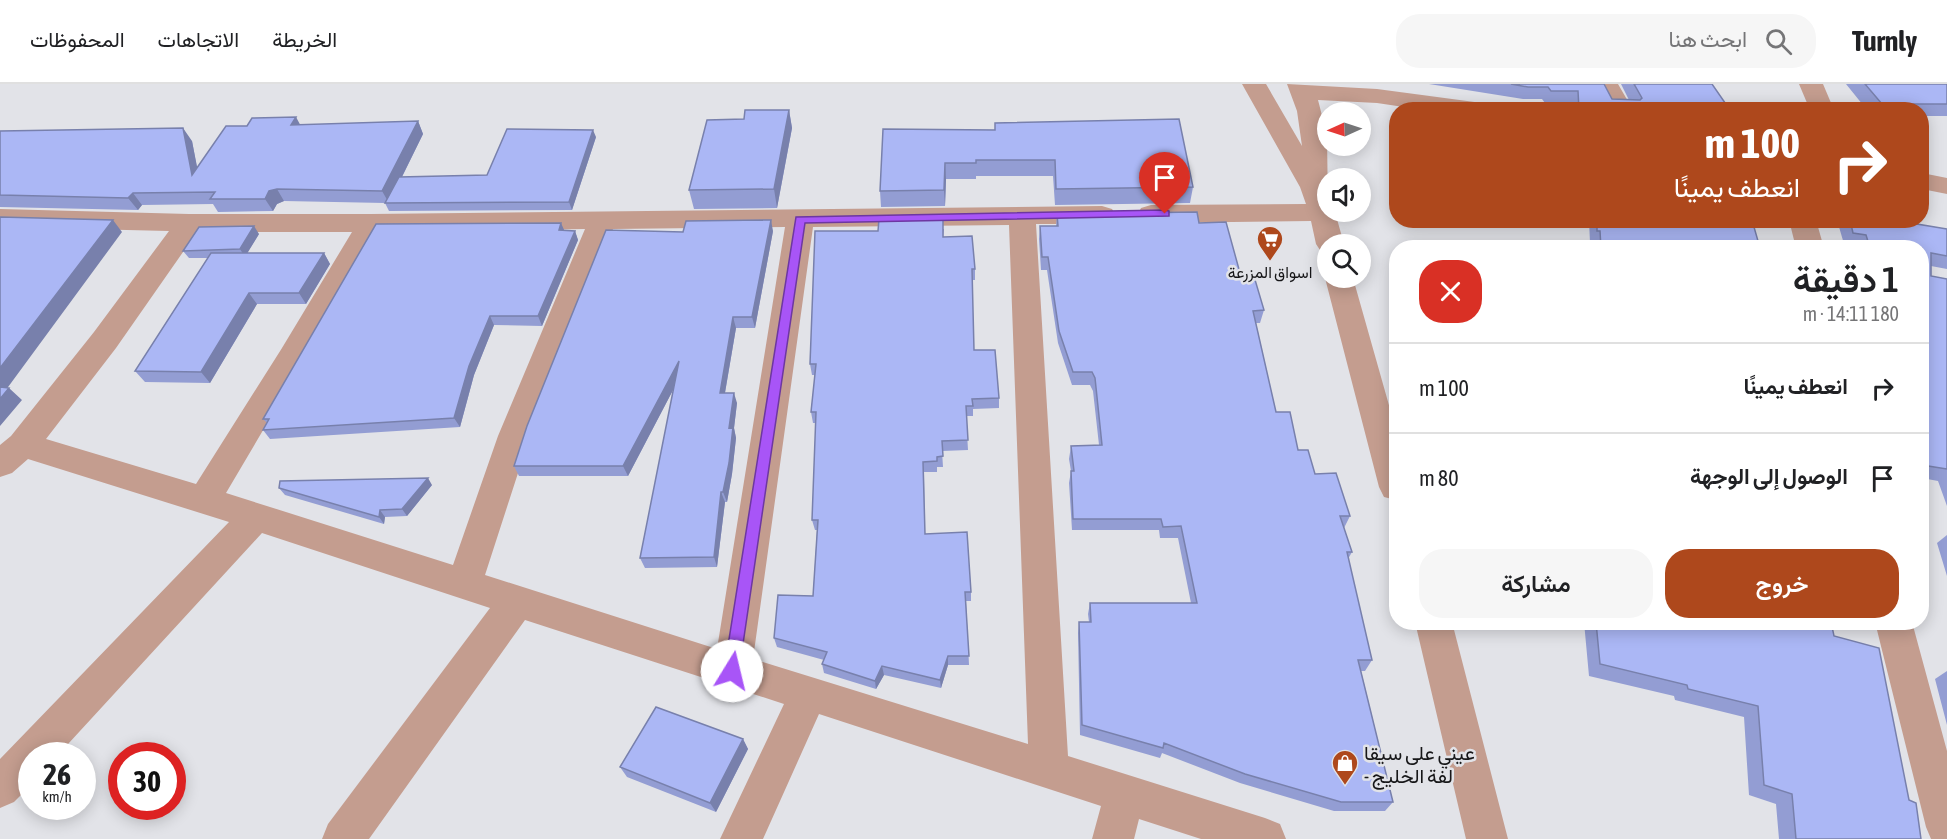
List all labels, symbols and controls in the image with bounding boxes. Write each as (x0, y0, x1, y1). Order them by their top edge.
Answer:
search box (1396, 14, 1816, 68)
icon: search (1762, 25, 1795, 58)
text: Turnly (1852, 25, 1917, 57)
text: ابحث هنا (1669, 26, 1747, 52)
text: المحفوظات (30, 27, 125, 51)
text: الاتجاهات (158, 27, 239, 51)
text: الخريطة (272, 27, 337, 51)
north arrow (1317, 102, 1371, 156)
map controls (1317, 102, 1371, 288)
text: 100 m (1705, 119, 1800, 167)
icon: right (1821, 126, 1899, 204)
pin (1139, 152, 1190, 214)
icon: arrive (1148, 161, 1181, 194)
button: sound (1317, 168, 1371, 222)
text: انعطف يمينًا (1674, 172, 1800, 203)
supermarket icon: اسواق المزرعة (1255, 224, 1285, 262)
button: search (1317, 234, 1371, 288)
text: 1 دقيقة (1793, 258, 1899, 300)
button: close (1419, 260, 1482, 323)
place label: اسواق المزرعة (1228, 263, 1312, 283)
text: 180 m · 14:11 (1803, 302, 1899, 325)
icon: right (1866, 372, 1899, 405)
text: انعطف يمينًا (1744, 373, 1848, 399)
text: 100 m (1419, 375, 1469, 401)
icon: arrive (1866, 462, 1899, 495)
text: الوصول إلى الوجهة (1690, 463, 1848, 489)
text: 80 m (1419, 465, 1459, 491)
button: مشاركة (1419, 549, 1653, 618)
button: خروج (1665, 549, 1899, 618)
position arrow (700, 639, 764, 703)
place label: عيني على سيقا - لفة الخليج (1364, 741, 1475, 790)
speed limit sign: 30 (108, 742, 186, 820)
shop icon: عيني على سيقا - لفة الخليج (1330, 748, 1360, 786)
text: 26 (43, 757, 71, 791)
text: km/h (42, 788, 72, 805)

